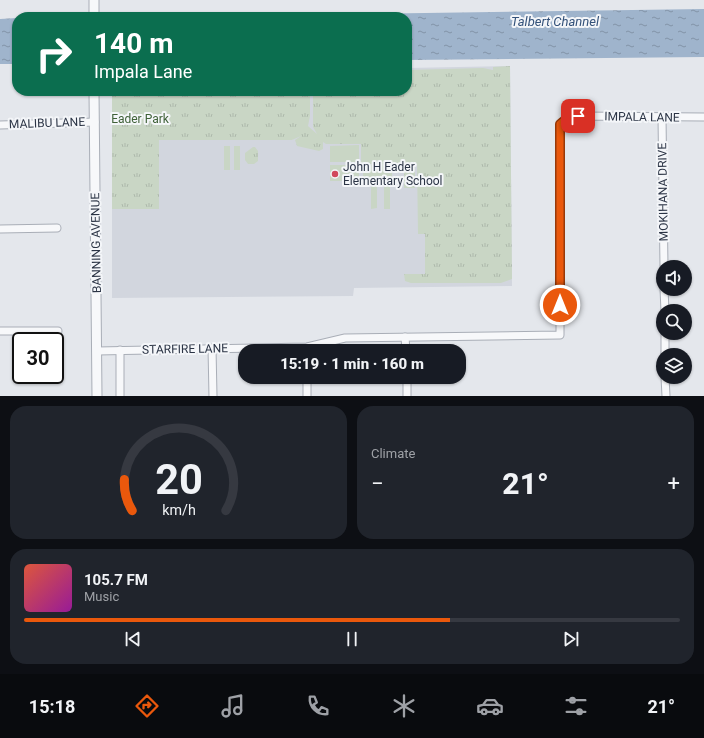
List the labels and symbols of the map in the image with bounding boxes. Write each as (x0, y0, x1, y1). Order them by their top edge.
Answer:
water label: Talbert Channel (511, 14, 600, 29)
pin (561, 99, 595, 133)
street label: IMPALA LANE (604, 109, 680, 125)
park label: Eader Park (111, 112, 170, 126)
street label: MALIBU LANE (9, 115, 85, 131)
street label: MOKIHANA DRIVE (655, 142, 671, 241)
place label: John H Eader Elementary School (343, 160, 443, 188)
marker: John H Eader Elementary School (330, 169, 340, 179)
street label: BANNING AVENUE (88, 193, 104, 293)
position arrow (539, 284, 581, 326)
speed limit sign: 30 (12, 332, 64, 384)
street label: STARFIRE LANE (142, 341, 228, 357)

